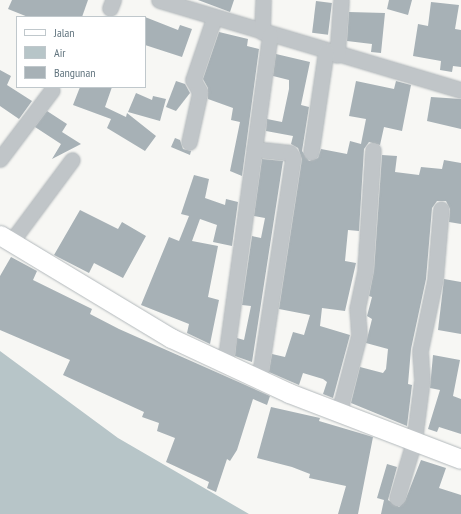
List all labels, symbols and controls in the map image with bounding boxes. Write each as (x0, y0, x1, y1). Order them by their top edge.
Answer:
legend (16, 16, 146, 88)
text: Jalan (54, 25, 75, 40)
text: Air (54, 45, 66, 60)
text: Bangunan (54, 65, 95, 80)

